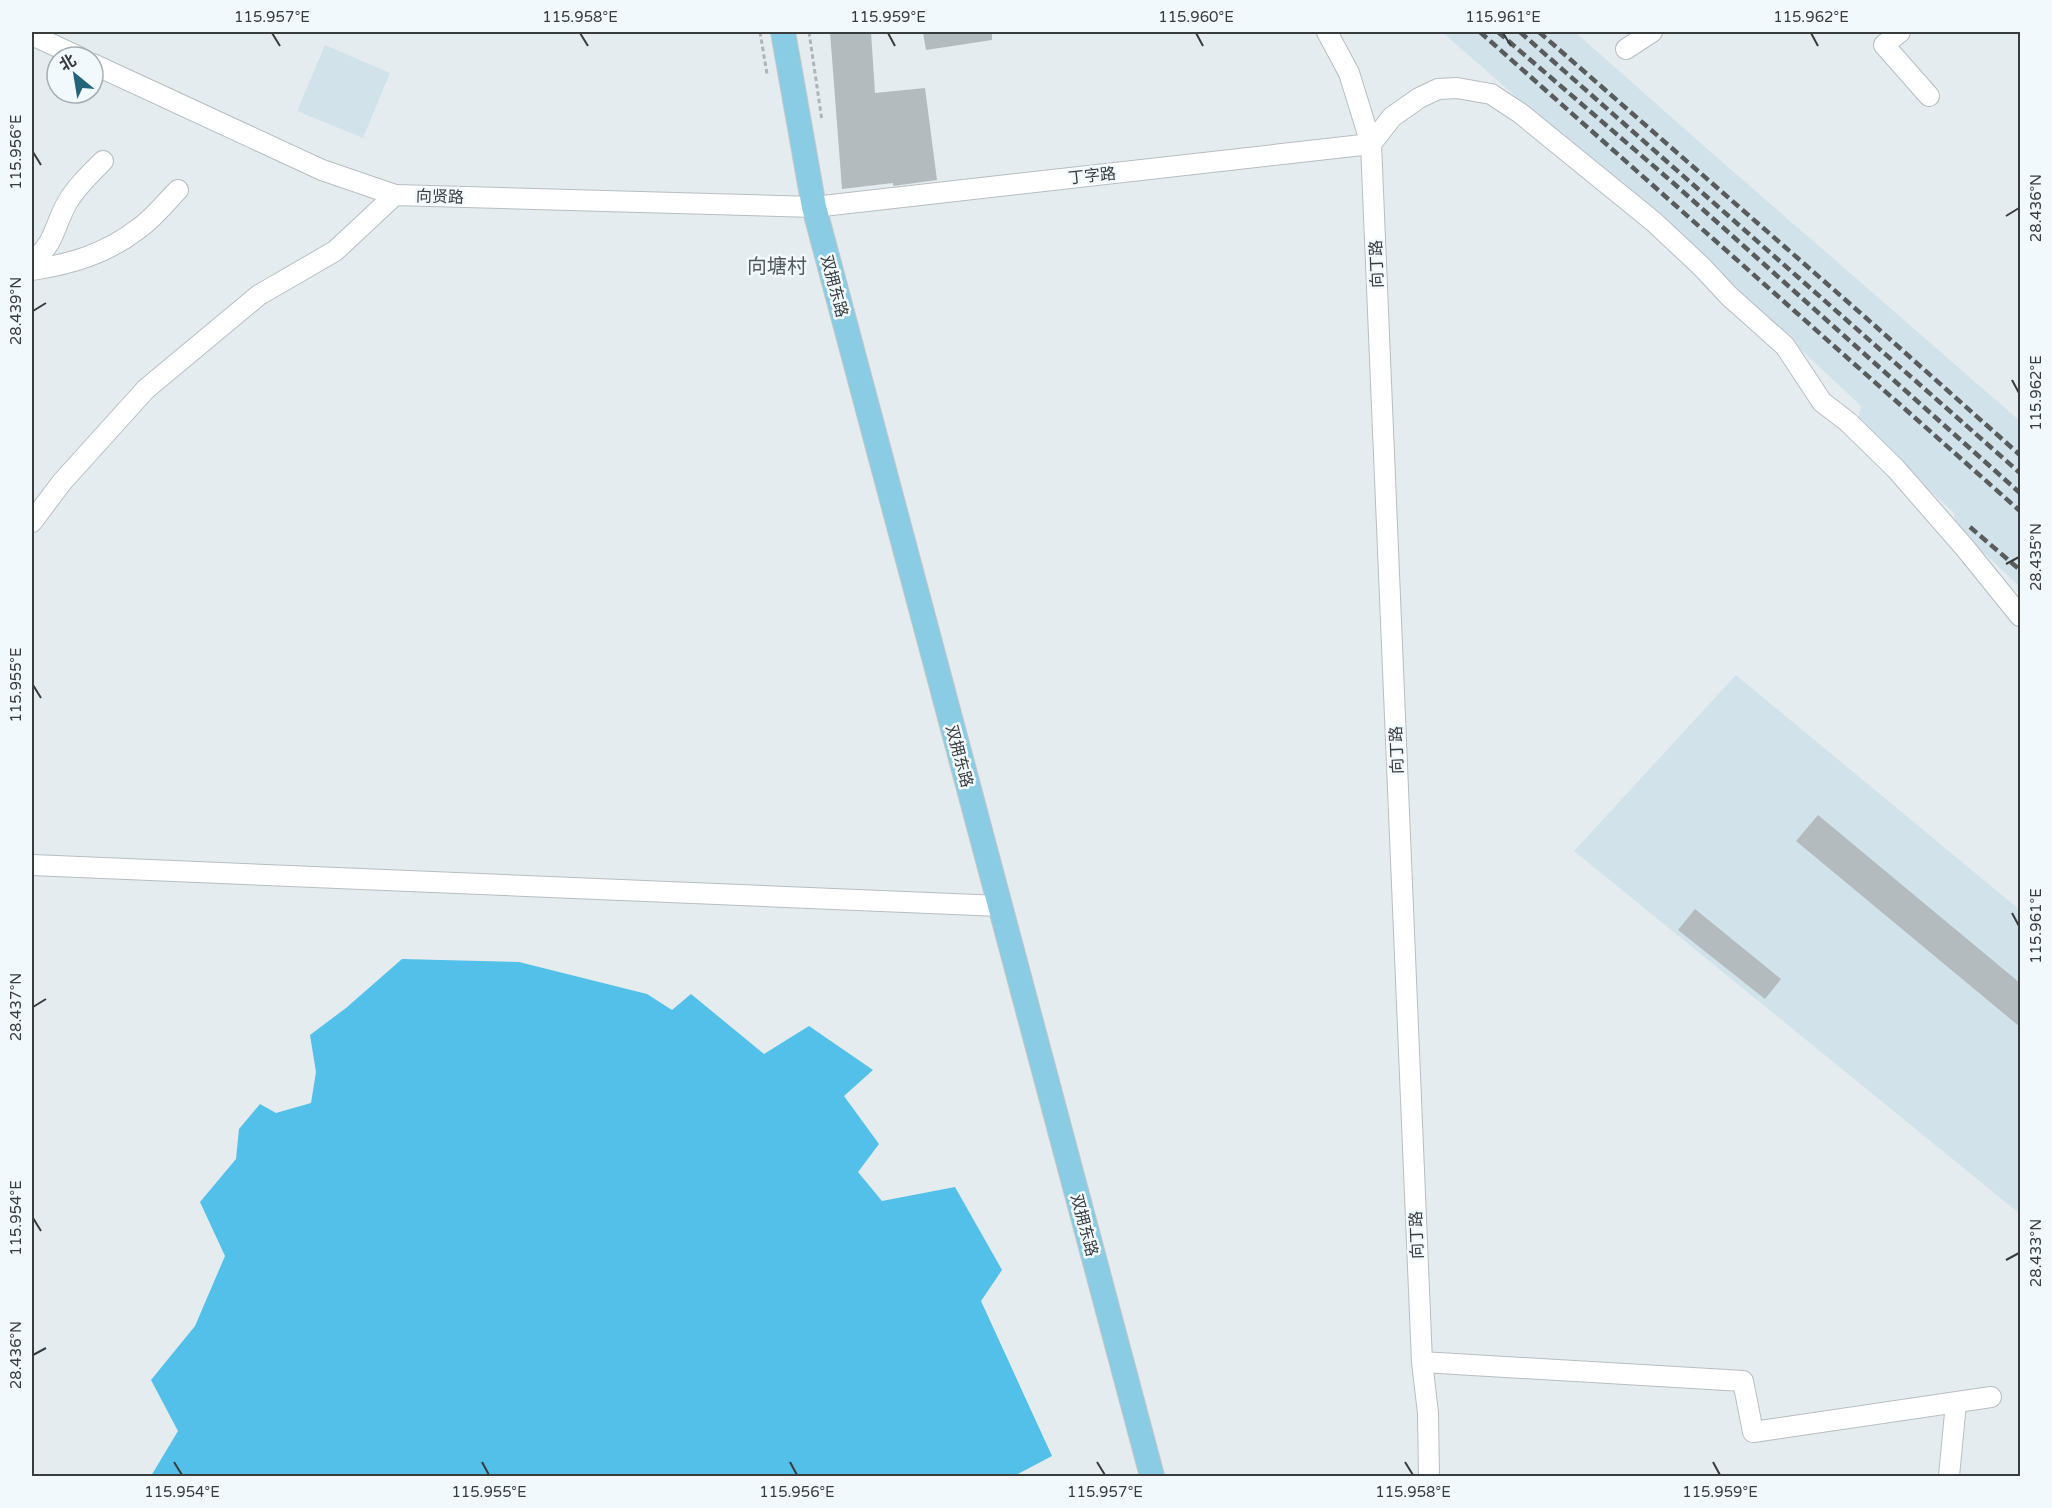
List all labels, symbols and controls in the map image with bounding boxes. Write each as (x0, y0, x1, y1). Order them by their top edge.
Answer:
text: 115.957°E (234, 8, 310, 26)
text: 115.958°E (542, 8, 618, 26)
text: 115.959°E (850, 8, 926, 26)
text: 115.960°E (1158, 8, 1234, 26)
text: 115.961°E (1465, 8, 1541, 26)
text: 115.962°E (1773, 8, 1849, 26)
north arrow (45, 45, 105, 105)
text: 北 (56, 50, 80, 76)
text: 115.956°E (7, 114, 25, 190)
street label: 丁字路 (1067, 164, 1117, 188)
text: 28.436°N (2027, 174, 2045, 242)
street label: 向贤路 (416, 186, 464, 208)
street label: 向丁路 (1366, 240, 1388, 288)
street label: 双拥东路 (816, 253, 852, 320)
district label: 向塘村 (747, 255, 807, 279)
text: 28.439°N (7, 277, 25, 345)
text: 115.962°E (2027, 355, 2045, 431)
text: 28.435°N (2027, 523, 2045, 591)
text: 115.955°E (7, 647, 25, 723)
street label: 双拥东路 (941, 723, 977, 790)
street label: 向丁路 (1386, 726, 1408, 774)
text: 115.961°E (2027, 888, 2045, 964)
text: 28.437°N (7, 973, 25, 1041)
text: 115.954°E (7, 1180, 25, 1256)
street label: 双拥东路 (1066, 1192, 1102, 1259)
street label: 向丁路 (1406, 1211, 1428, 1259)
text: 28.433°N (2027, 1219, 2045, 1287)
text: 28.436°N (7, 1321, 25, 1389)
text: 115.954°E (144, 1483, 220, 1501)
text: 115.955°E (451, 1483, 527, 1501)
text: 115.956°E (759, 1483, 835, 1501)
text: 115.957°E (1067, 1483, 1143, 1501)
text: 115.958°E (1375, 1483, 1451, 1501)
text: 115.959°E (1682, 1483, 1758, 1501)

